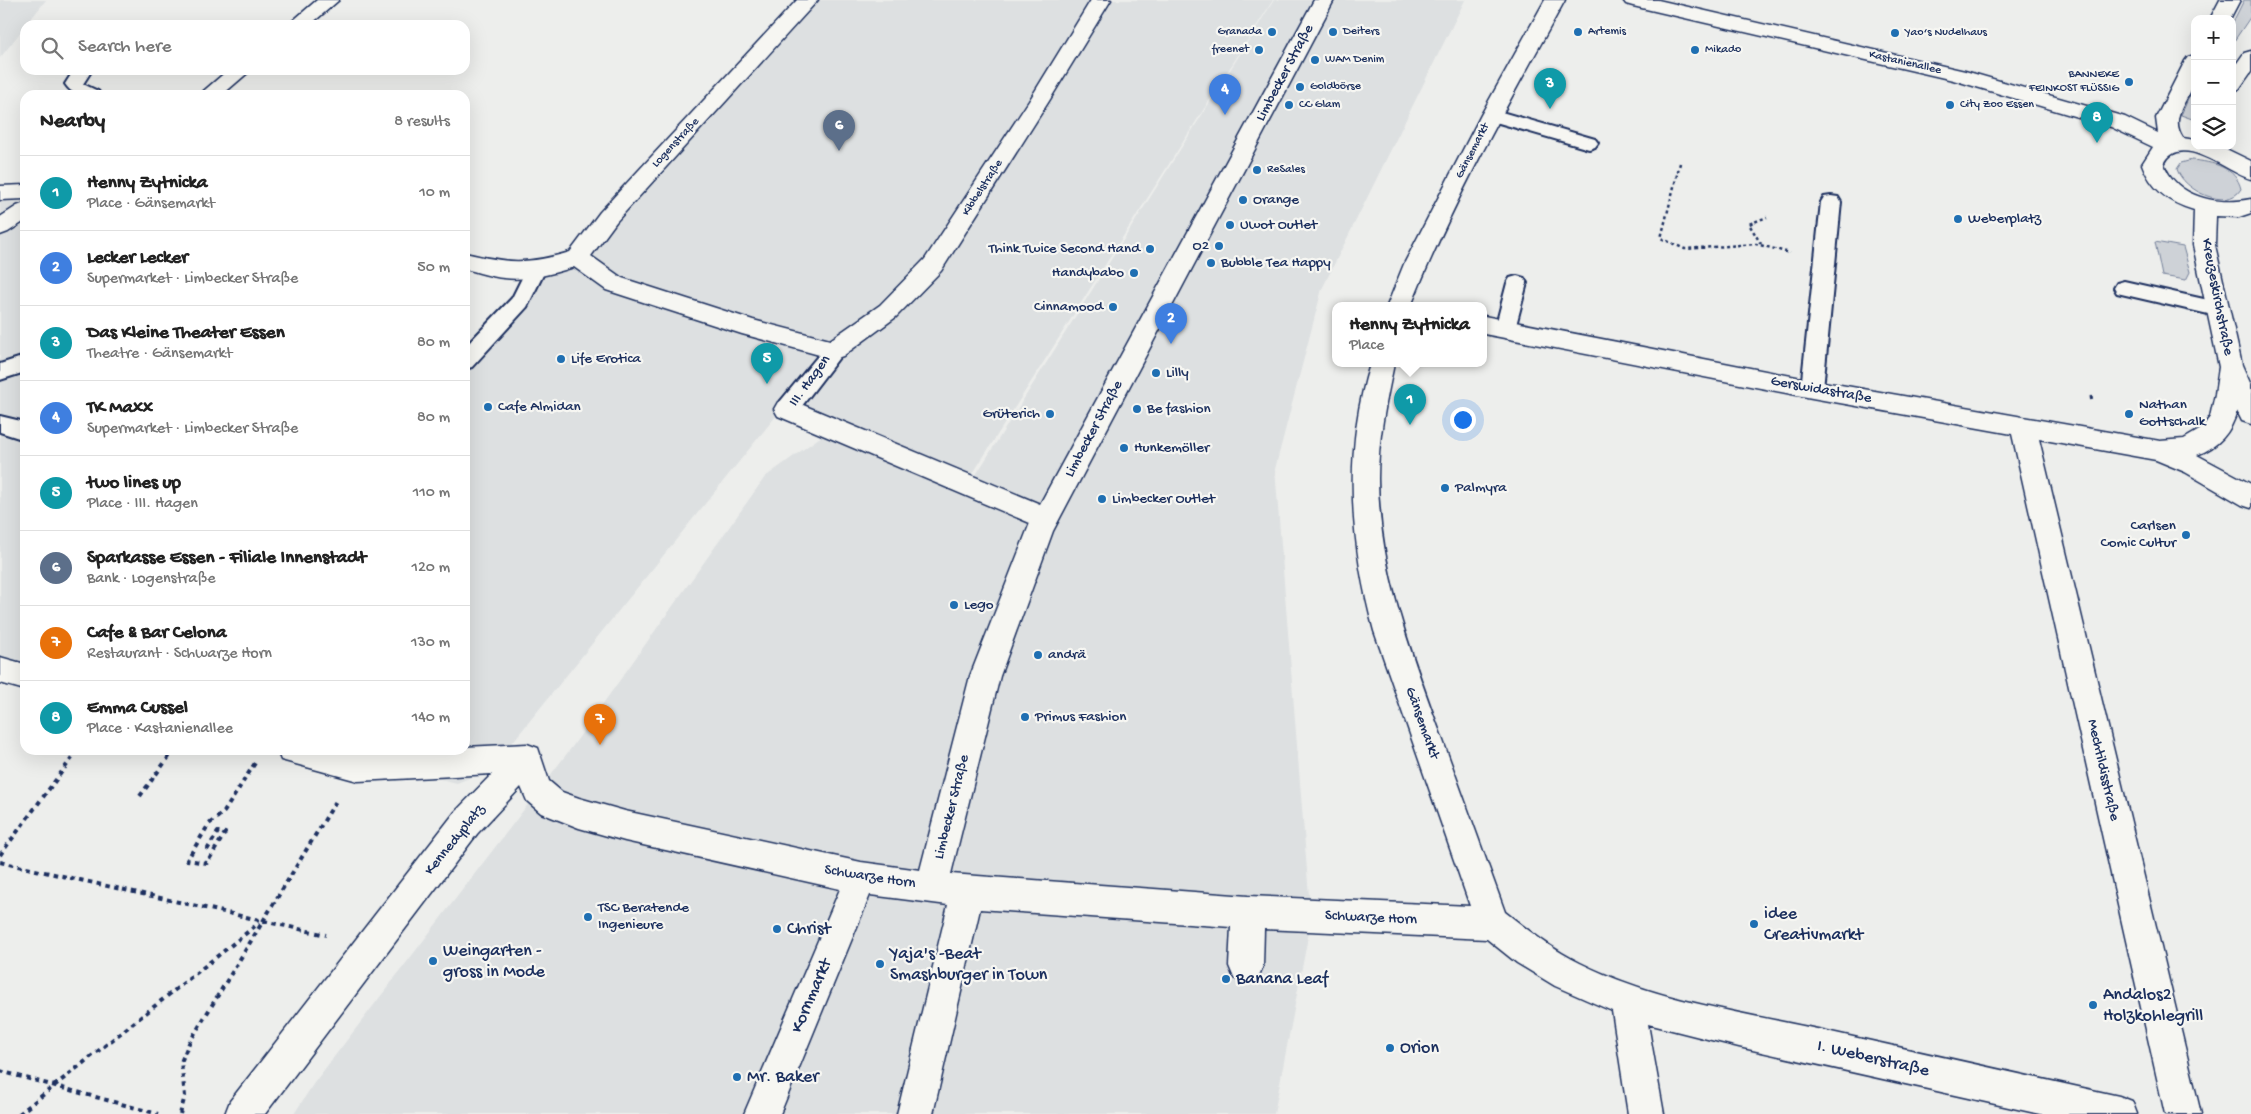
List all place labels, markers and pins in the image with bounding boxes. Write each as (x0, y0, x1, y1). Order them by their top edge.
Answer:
place label: Granada (1217, 25, 1262, 39)
place label: Deiters (1342, 25, 1380, 39)
place label: Artemis (1588, 25, 1627, 39)
marker: Granada (1266, 26, 1278, 38)
marker: Deiters (1327, 26, 1339, 38)
marker: Artemis (1572, 26, 1584, 38)
place label: Yao‘s Nudelhaus (1904, 26, 1988, 40)
marker: Yao‘s Nudelhaus (1889, 27, 1901, 39)
place label: freenet (1211, 43, 1250, 57)
place label: Mikado (1705, 43, 1741, 57)
marker: freenet (1253, 44, 1265, 56)
marker: Mikado (1689, 44, 1701, 56)
place label: WAM Denim (1325, 53, 1385, 67)
marker: WAM Denim (1309, 54, 1321, 66)
pin: 3 (1534, 68, 1566, 109)
place label: BANNEKE FEINKOST FLÜSSIG (2028, 68, 2120, 96)
pin: 4 (1209, 74, 1241, 115)
marker: BANNEKE FEINKOST FLÜSSIG (2123, 76, 2135, 88)
place label: Goldbörse (1310, 80, 1362, 94)
marker: Goldbörse (1294, 81, 1306, 93)
place label: CC Glam (1299, 98, 1341, 112)
place label: City Zoo Essen (1960, 98, 2034, 112)
marker: CC Glam (1283, 99, 1295, 111)
marker: City Zoo Essen (1944, 99, 1956, 111)
pin: 8 (2081, 102, 2113, 143)
pin: 6 (823, 110, 855, 151)
place label: ReSales (1267, 163, 1306, 177)
marker: ReSales (1251, 164, 1263, 176)
place label: Orange (1253, 191, 1299, 209)
marker: Orange (1237, 194, 1249, 206)
place label: Weberplatz (1968, 210, 2042, 228)
marker: Weberplatz (1952, 213, 1964, 225)
place label: Uwot Outlet (1240, 216, 1319, 234)
marker: Uwot Outlet (1224, 219, 1236, 231)
place label: O2 (1193, 237, 1209, 255)
place label: Think Twice Second Hand (988, 240, 1141, 258)
marker: O2 (1213, 240, 1225, 252)
marker: Think Twice Second Hand (1144, 243, 1156, 255)
place label: Bubble Tea Happy (1220, 254, 1331, 272)
marker: Bubble Tea Happy (1205, 257, 1217, 269)
place label: Handybabo (1052, 264, 1124, 282)
marker: Handybabo (1128, 267, 1140, 279)
place label: Cinnamood (1034, 298, 1104, 316)
marker: Cinnamood (1107, 301, 1119, 313)
pin: 2 (1155, 303, 1187, 344)
pin: 5 (751, 343, 783, 384)
place label: Life Erotica (571, 350, 642, 368)
marker: Life Erotica (555, 353, 567, 365)
place label: Lilly (1166, 364, 1189, 382)
marker: Lilly (1150, 367, 1162, 379)
pin: 1 (1394, 384, 1426, 425)
place label: Nathan Gottschalk (2139, 396, 2207, 431)
place label: Cafe Almidan (498, 398, 581, 416)
place label: Be fashion (1146, 400, 1211, 418)
marker: Cafe Almidan (482, 401, 494, 413)
marker: Be fashion (1131, 403, 1143, 415)
place label: Grüterich (983, 405, 1040, 423)
marker: Grüterich (1044, 408, 1056, 420)
marker: Nathan Gottschalk (2123, 408, 2135, 420)
place label: Hunkemöller (1134, 439, 1211, 457)
marker: Hunkemöller (1118, 442, 1130, 454)
place label: Palmyra (1454, 479, 1507, 497)
marker: Palmyra (1439, 482, 1451, 494)
place label: Limbecker Outlet (1112, 490, 1217, 508)
marker: Limbecker Outlet (1096, 493, 1108, 505)
place label: Carlsen Comic Cultur (2101, 517, 2178, 552)
marker: Carlsen Comic Cultur (2180, 529, 2192, 541)
place label: Lego (964, 596, 994, 614)
marker: Lego (948, 599, 960, 611)
place label: andrä (1048, 646, 1087, 664)
marker: andrä (1032, 649, 1044, 661)
pin: 7 (584, 704, 616, 745)
place label: Primus Fashion (1034, 708, 1126, 726)
marker: Primus Fashion (1019, 711, 1031, 723)
place label: TSC Beratende Ingenieure (597, 899, 689, 934)
place label: idee Creativmarkt (1764, 904, 1865, 946)
marker: TSC Beratende Ingenieure (582, 911, 594, 923)
marker: idee Creativmarkt (1748, 918, 1760, 930)
place label: Christ (787, 919, 832, 940)
marker: Christ (771, 923, 783, 935)
place label: Weingarten - gross in Mode (443, 941, 546, 983)
place label: Yaja's -Beat Smashburger in Town (888, 944, 1048, 986)
marker: Weingarten - gross in Mode (427, 955, 439, 967)
marker: Yaja's -Beat Smashburger in Town (874, 958, 886, 970)
place label: Banana Leaf (1235, 969, 1329, 990)
marker: Banana Leaf (1220, 973, 1232, 985)
place label: Andalos2 Holzkohlegrill (2103, 985, 2203, 1027)
marker: Andalos2 Holzkohlegrill (2087, 999, 2099, 1011)
place label: Orion (1400, 1038, 1439, 1059)
marker: Orion (1384, 1042, 1396, 1054)
place label: Mr. Baker (747, 1067, 820, 1088)
marker: Mr. Baker (731, 1071, 743, 1083)

